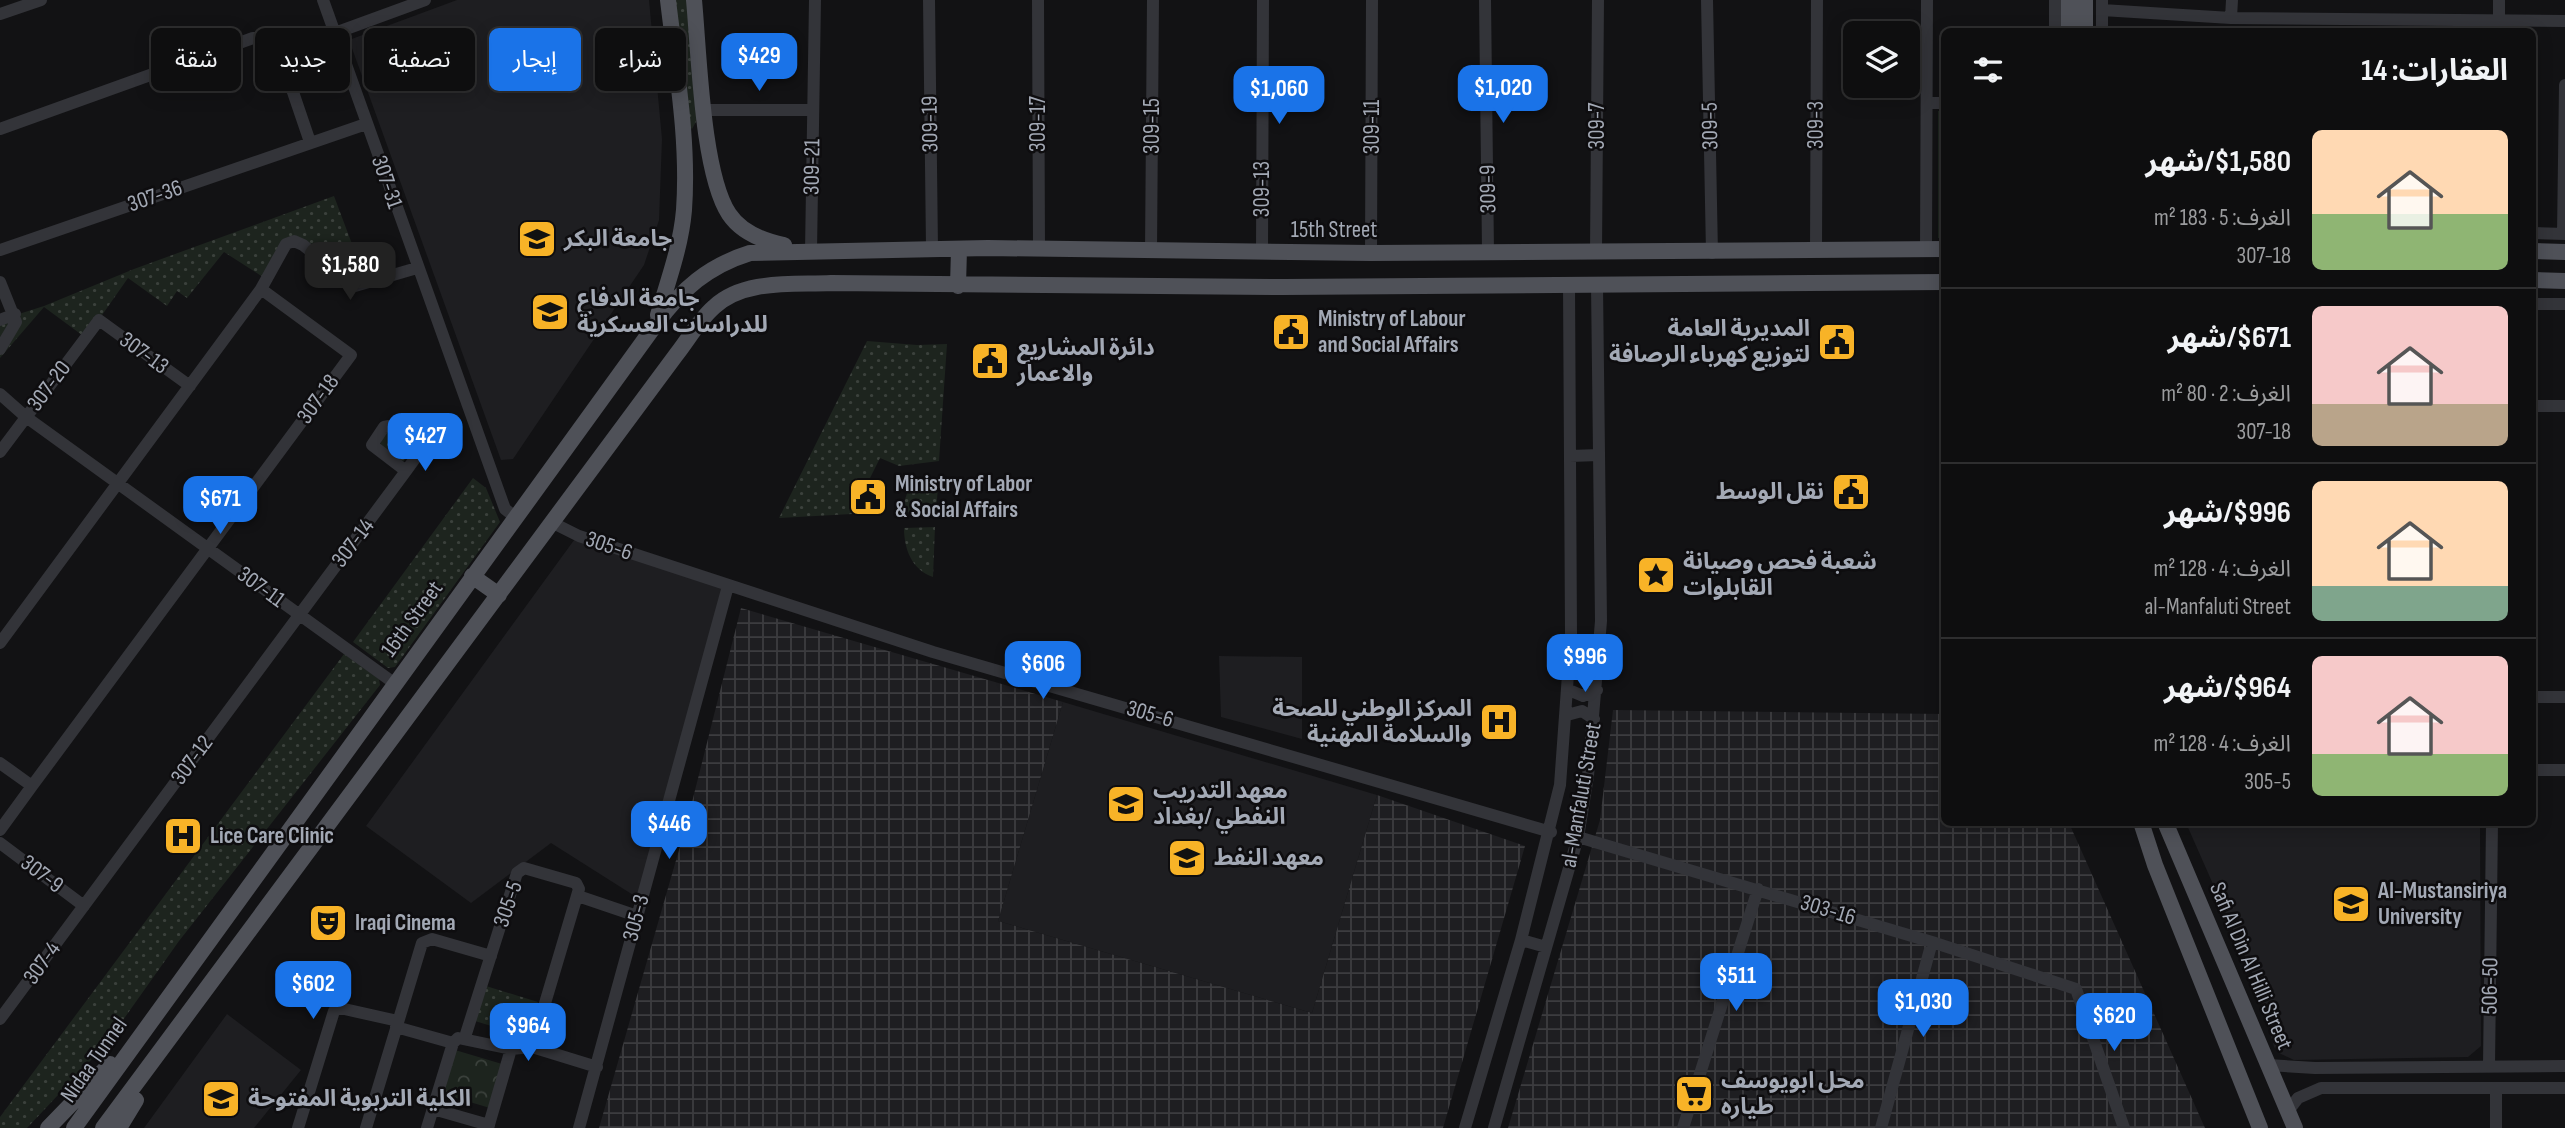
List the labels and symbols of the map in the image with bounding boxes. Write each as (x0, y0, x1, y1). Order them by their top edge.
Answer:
pin: $429 (718, 34, 800, 93)
pin: $1,060 (1222, 66, 1336, 126)
pin: $1,020 (1446, 66, 1560, 125)
street label: 309-19 (916, 95, 944, 153)
street label: 309-17 (1024, 96, 1052, 152)
street label: 309-15 (1138, 98, 1166, 154)
street label: 309-11 (1358, 100, 1386, 154)
street label: 309-3 (1802, 101, 1830, 149)
street label: 309-5 (1696, 102, 1724, 150)
street label: 309-7 (1583, 103, 1611, 149)
street label: 309-21 (798, 139, 826, 195)
street label: 307-31 (365, 152, 409, 212)
street label: 309-13 (1248, 161, 1276, 217)
street label: 309-9 (1474, 164, 1502, 214)
street label: 307-36 (124, 174, 186, 218)
street label: 15th Street (1291, 216, 1377, 244)
school or university icon: جامعة البكر (516, 218, 558, 260)
place label: جامعة البكر (563, 225, 672, 253)
pin: $1,580 (293, 243, 407, 302)
place label: جامعة الدفاع للدراسات العسكرية (577, 285, 768, 339)
school or university icon: جامعة الدفاع للدراسات العسكرية (529, 291, 571, 333)
place label: Ministry of Labour and Social Affairs (1318, 305, 1466, 359)
public building icon: Ministry of Labour and Social Affairs (1270, 311, 1312, 353)
place label: المديرية العامة لتوزيع كهرباء الرصافة (1609, 315, 1810, 371)
public building icon: المديرية العامة لتوزيع كهرباء الرصافة (1816, 321, 1858, 363)
street label: 307-13 (114, 326, 174, 380)
place label: دائرة المشاريع والاعمار (1016, 334, 1155, 388)
public building icon: دائرة المشاريع والاعمار (969, 340, 1011, 382)
street label: 307-20 (21, 355, 77, 417)
street label: 307-18 (291, 369, 345, 429)
pin: $427 (384, 414, 466, 473)
place label: Ministry of Labor & Social Affairs (895, 470, 1032, 524)
public building icon: نقل الوسط (1830, 471, 1872, 513)
pin: $671 (179, 476, 261, 536)
public building icon: Ministry of Labor & Social Affairs (847, 476, 889, 518)
place label: نقل الوسط (1716, 478, 1824, 506)
street label: 307-14 (326, 513, 381, 573)
street label: 305-6 (582, 525, 636, 567)
place label: شعبة فحص وصيانة القابلوات (1683, 548, 1877, 602)
place icon: شعبة فحص وصيانة القابلوات (1635, 554, 1677, 596)
street label: 307-11 (232, 560, 290, 614)
street label: 16th Street (375, 576, 449, 662)
pin: $996 (1544, 634, 1626, 694)
pin: $606 (1002, 642, 1084, 701)
street label: 305-6 (1123, 694, 1177, 734)
place label: المركز الوطني للصحة والسلامة المهنية (1272, 695, 1472, 749)
hospital icon: المركز الوطني للصحة والسلامة المهنية (1478, 701, 1520, 743)
street label: al-Manfaluti Street (1554, 720, 1608, 870)
street label: 307-12 (165, 730, 219, 790)
place label: معهد التدريب النفطي /بغداد (1153, 777, 1288, 834)
school or university icon: معهد التدريب النفطي /بغداد (1105, 783, 1147, 825)
pin: $446 (628, 802, 710, 861)
hospital icon: Lice Care Clinic (162, 815, 204, 857)
place label: Lice Care Clinic (210, 822, 334, 850)
school or university icon: معهد النفط (1166, 837, 1208, 879)
place label: معهد النفط (1214, 844, 1324, 872)
street label: 307-9 (15, 849, 69, 899)
street label: 305-5 (487, 877, 529, 931)
place label: Al-Mustansiriya University (2377, 877, 2507, 931)
street label: Safi Al Din Al Hilli Street (2203, 878, 2299, 1054)
school or university icon: Al-Mustansiriya University (2330, 883, 2372, 925)
street label: 303-16 (1797, 888, 1859, 932)
street label: 305-3 (616, 892, 656, 944)
theatre icon: Iraqi Cinema (307, 902, 349, 944)
place label: Iraqi Cinema (355, 909, 456, 937)
street label: 307-4 (17, 936, 67, 990)
pin: $511 (1695, 954, 1777, 1013)
street label: 506-50 (2476, 957, 2504, 1015)
pin: $602 (272, 962, 354, 1021)
pin: $1,030 (1866, 979, 1980, 1039)
pin: $620 (2073, 993, 2155, 1053)
pin: $964 (487, 1004, 569, 1063)
street label: Nidaa Tunnel (55, 1012, 133, 1108)
place label: محل ابويوسف طياره (1721, 1067, 1865, 1121)
supermarket icon: محل ابويوسف طياره (1673, 1073, 1715, 1115)
school or university icon: الكلية التربوية المفتوحة (200, 1078, 242, 1120)
place label: الكلية التربوية المفتوحة (248, 1085, 471, 1113)

